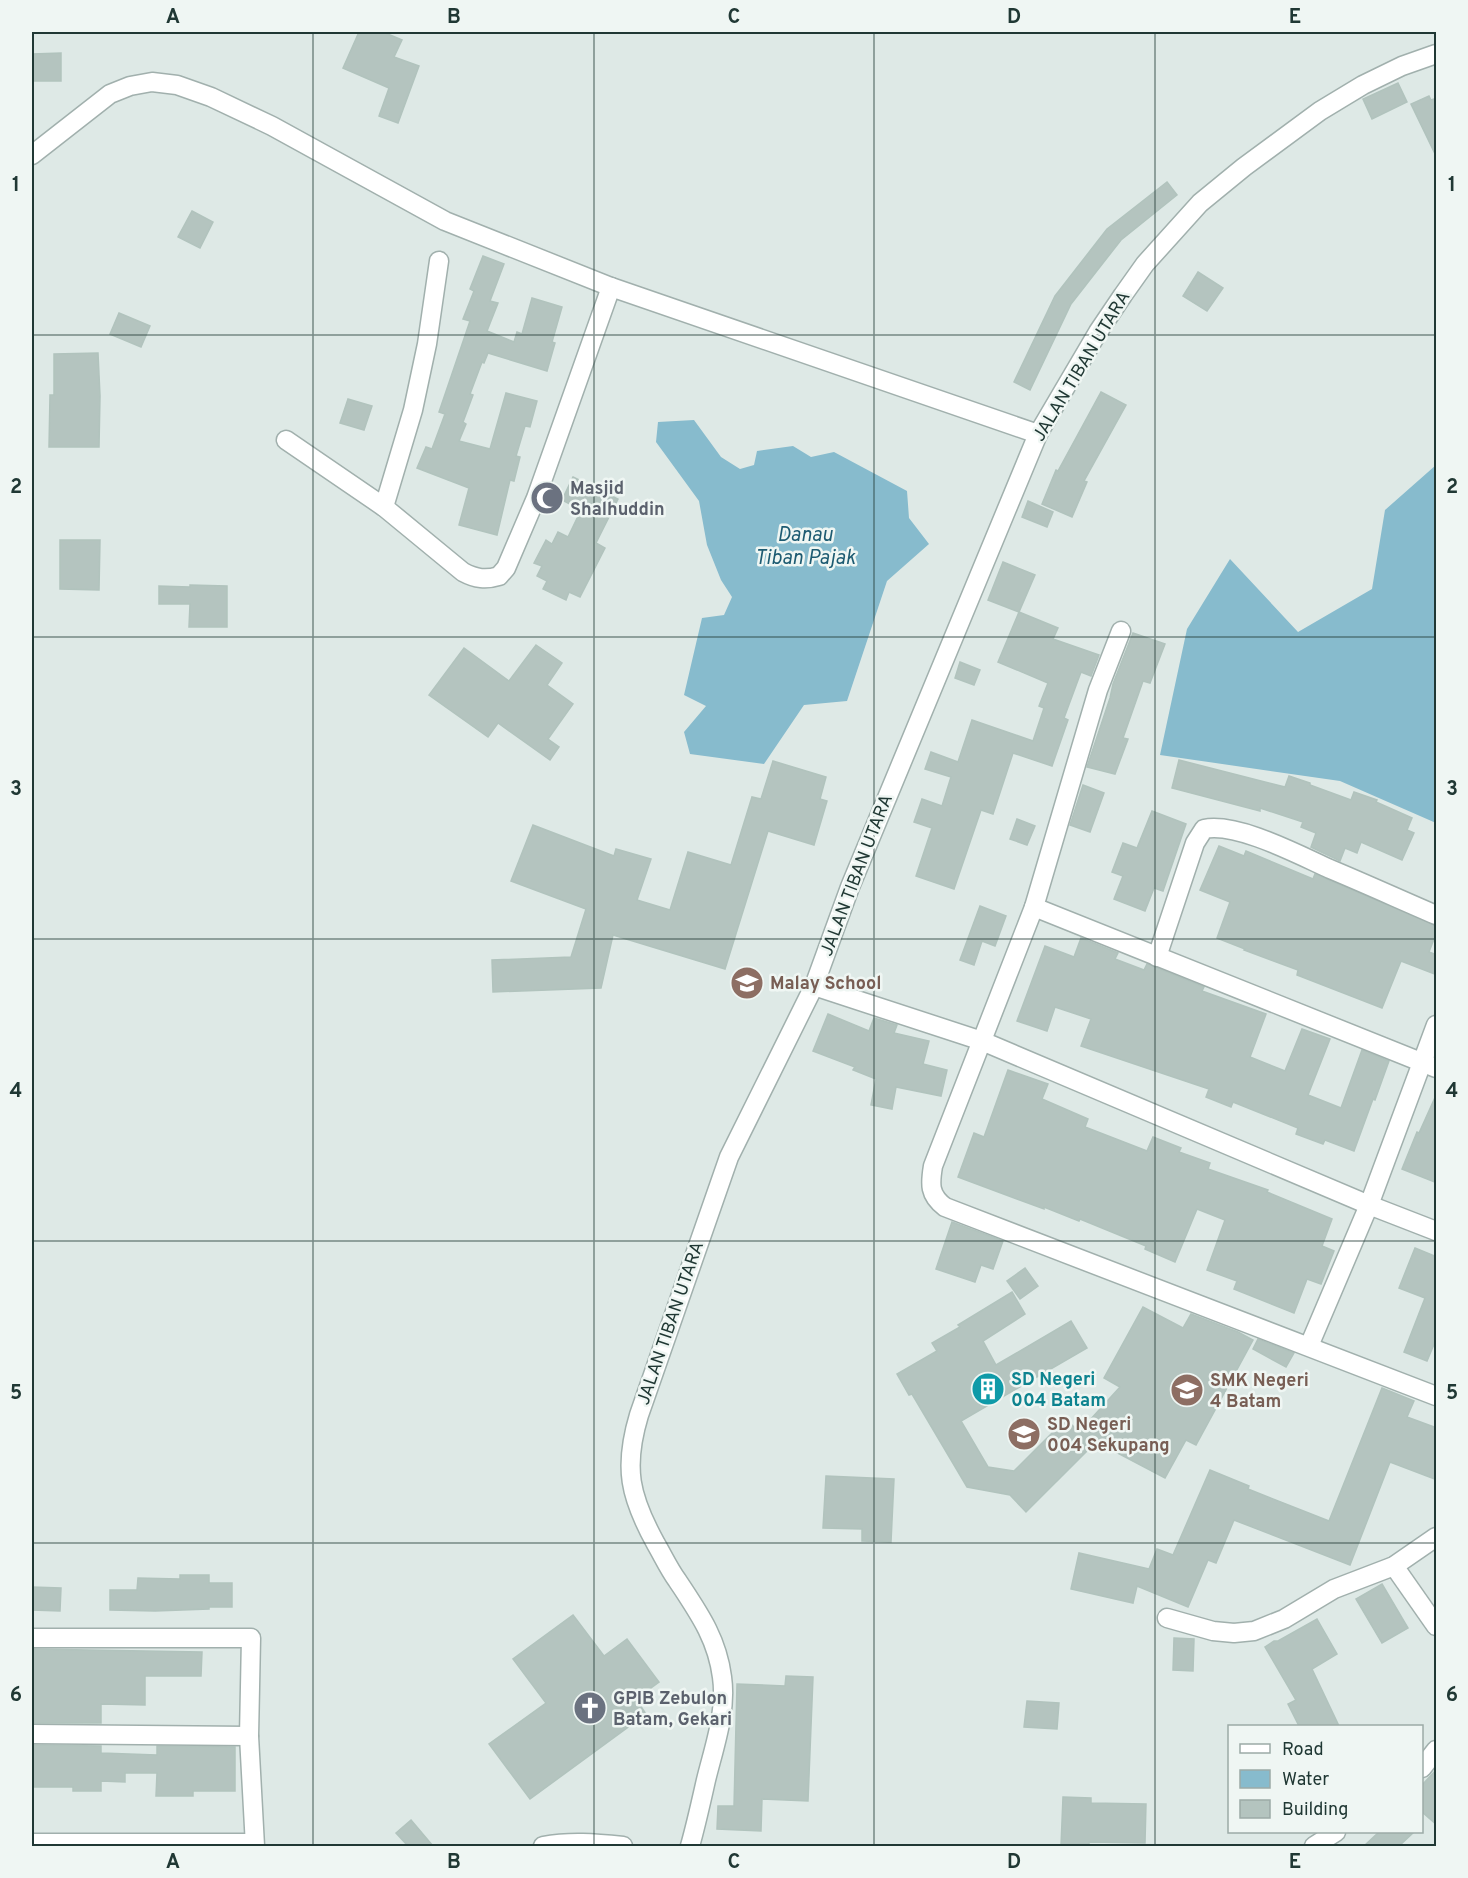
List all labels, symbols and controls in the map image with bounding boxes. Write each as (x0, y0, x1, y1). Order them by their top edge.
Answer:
text: A (166, 5, 180, 31)
text: B (447, 5, 461, 31)
text: C (728, 5, 740, 31)
text: D (1007, 5, 1021, 31)
text: E (1289, 5, 1301, 31)
text: 1 (12, 173, 20, 199)
text: 1 (1448, 173, 1456, 199)
street label: JALAN TIBAN UTARA (1028, 287, 1136, 446)
text: 2 (10, 475, 22, 501)
text: 2 (1446, 475, 1458, 501)
place label: Masjid Shalhuddin (570, 478, 665, 522)
mosque icon: Masjid Shalhuddin (529, 480, 565, 516)
water label: Danau Tiban Pajak (755, 523, 856, 572)
text: 3 (10, 777, 22, 803)
text: 3 (1446, 777, 1458, 803)
street label: JALAN TIBAN UTARA (816, 791, 899, 960)
school or university icon: Malay School (729, 965, 765, 1001)
place label: Malay School (770, 973, 881, 996)
text: 4 (10, 1079, 22, 1105)
text: 4 (1446, 1079, 1458, 1105)
street label: JALAN TIBAN UTARA (633, 1239, 710, 1408)
place label: SD Negeri 004 Batam (1011, 1369, 1106, 1413)
place label: SMK Negeri 4 Batam (1210, 1370, 1309, 1414)
building icon: SD Negeri 004 Batam (970, 1371, 1006, 1407)
school or university icon: SMK Negeri 4 Batam (1169, 1372, 1205, 1408)
text: 5 (10, 1381, 22, 1407)
text: 5 (1446, 1381, 1458, 1407)
place label: SD Negeri 004 Sekupang (1047, 1414, 1170, 1458)
school or university icon: SD Negeri 004 Sekupang (1006, 1416, 1042, 1452)
text: 6 (10, 1683, 22, 1709)
text: 6 (1446, 1683, 1458, 1709)
place label: GPIB Zebulon Batam, Gekari (613, 1688, 732, 1732)
church icon: GPIB Zebulon Batam, Gekari (572, 1690, 608, 1726)
legend (1228, 1725, 1423, 1833)
text: Road (1282, 1739, 1324, 1762)
text: Water (1282, 1769, 1329, 1792)
text: Building (1282, 1799, 1348, 1822)
text: A (166, 1850, 180, 1876)
text: B (447, 1850, 461, 1876)
text: C (728, 1850, 740, 1876)
text: D (1007, 1850, 1021, 1876)
text: E (1289, 1850, 1301, 1876)

